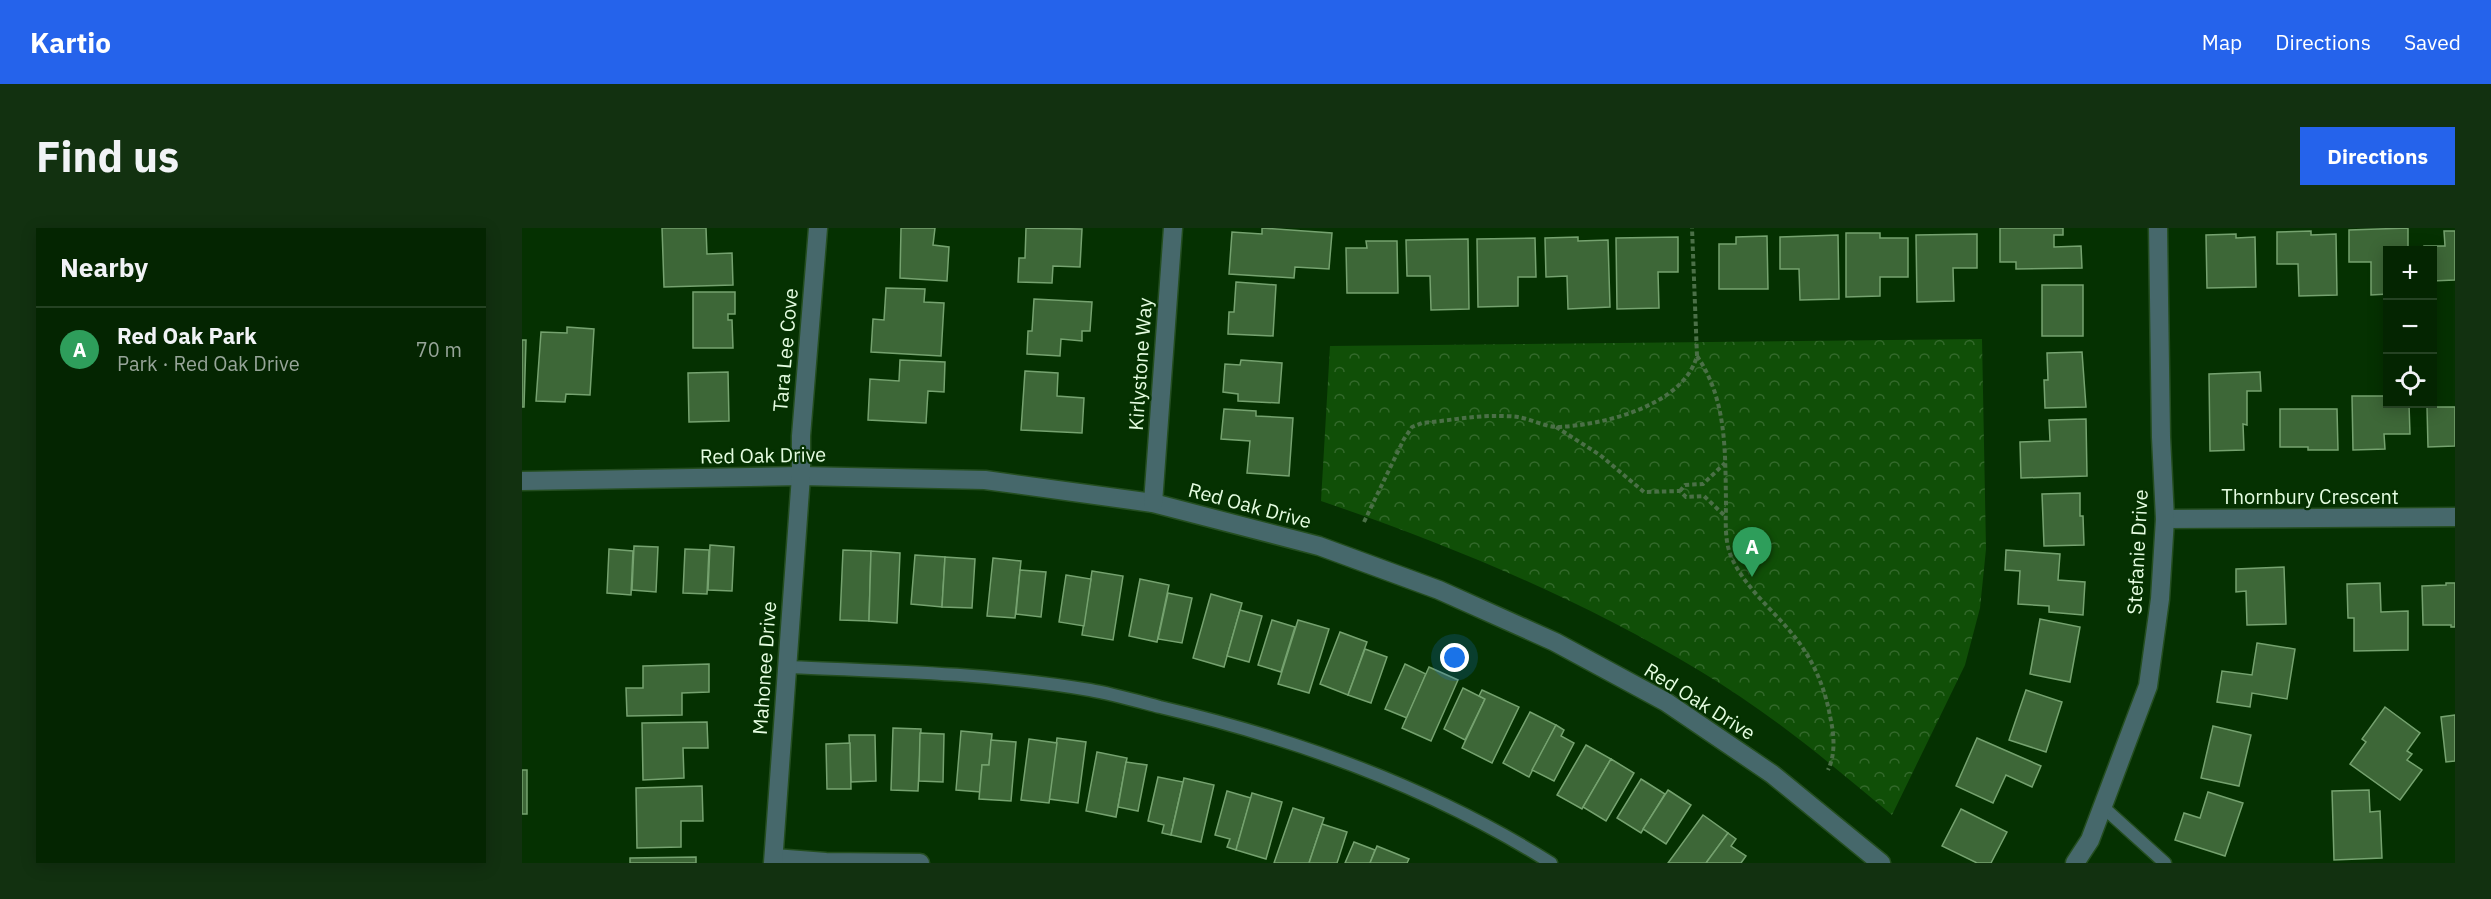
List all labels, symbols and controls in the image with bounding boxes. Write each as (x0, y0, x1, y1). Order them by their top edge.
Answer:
text: Kartio (30, 24, 111, 61)
text: Map (2202, 28, 2242, 56)
text: Directions (2275, 28, 2371, 56)
text: Saved (2404, 28, 2461, 56)
button: Directions (2300, 127, 2455, 185)
text: Find us (36, 129, 179, 184)
map controls (2383, 246, 2437, 408)
button: + (2383, 246, 2437, 300)
text: Nearby (60, 250, 148, 284)
street label: Tara Lee Cove (766, 287, 804, 413)
street label: Kirlystone Way (1122, 297, 1158, 431)
button: − (2383, 300, 2437, 354)
text: Red Oak Park (117, 321, 257, 350)
text: A (73, 336, 86, 363)
text: 70 m (416, 336, 462, 363)
text: Park · Red Oak Drive (117, 350, 300, 377)
button: locate (2383, 354, 2437, 408)
street label: Red Oak Drive (700, 440, 826, 470)
street label: Red Oak Drive (1185, 476, 1315, 534)
street label: Thornbury Crescent (2221, 483, 2399, 510)
street label: Stefanie Drive (2120, 489, 2154, 615)
pin: A (1732, 528, 1772, 577)
street label: Mahonee Drive (746, 600, 782, 736)
your location (1440, 643, 1469, 672)
street label: Red Oak Drive (1639, 656, 1761, 746)

